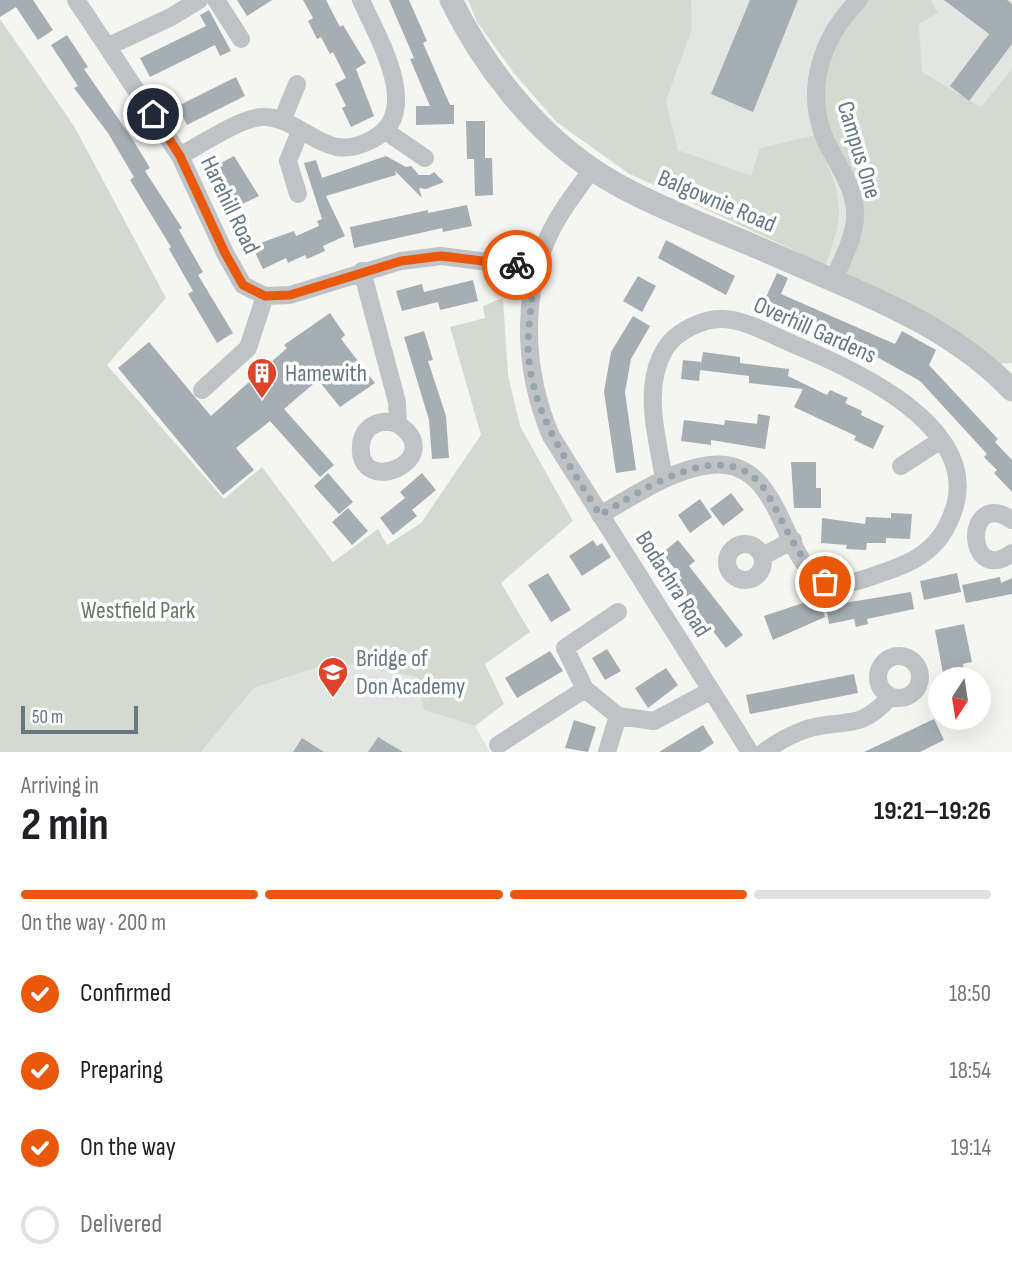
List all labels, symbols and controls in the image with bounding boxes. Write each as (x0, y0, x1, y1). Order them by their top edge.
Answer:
pin (123, 84, 183, 144)
icon: home (134, 95, 172, 133)
street label: Campus One (831, 98, 887, 202)
street label: Harehill Road (194, 151, 266, 259)
street label: Balgownie Road (654, 163, 780, 239)
courier (482, 230, 552, 300)
icon: bike (498, 246, 536, 284)
street label: Overhill Gardens (749, 290, 881, 370)
building icon: Hamewith (245, 356, 279, 400)
place label: Hamewith (285, 359, 367, 388)
street label: Bodachra Road (629, 526, 717, 642)
pin (795, 552, 855, 612)
icon: bag (806, 563, 844, 601)
park label: Westfield Park (81, 596, 195, 625)
place label: Bridge of Don Academy (356, 644, 465, 701)
school or university icon: Bridge of Don Academy (316, 655, 350, 699)
north arrow (928, 667, 990, 730)
map controls (928, 667, 991, 730)
scale bar (21, 703, 138, 735)
text: 50 m (32, 706, 63, 729)
text: Arriving in (21, 772, 99, 800)
text: 19:21–19:26 (874, 796, 991, 827)
text: 2 min (21, 798, 109, 853)
text: On the way · 200 m (21, 909, 166, 937)
icon: check (21, 975, 59, 1013)
text: Confirmed (80, 978, 171, 1009)
text: 18:50 (949, 980, 991, 1008)
icon: check (21, 1052, 59, 1090)
text: Preparing (80, 1055, 163, 1086)
text: 18:54 (950, 1057, 991, 1085)
icon: check (21, 1129, 59, 1167)
text: On the way (80, 1132, 176, 1163)
text: 19:14 (951, 1134, 991, 1162)
text: Delivered (80, 1209, 162, 1240)

